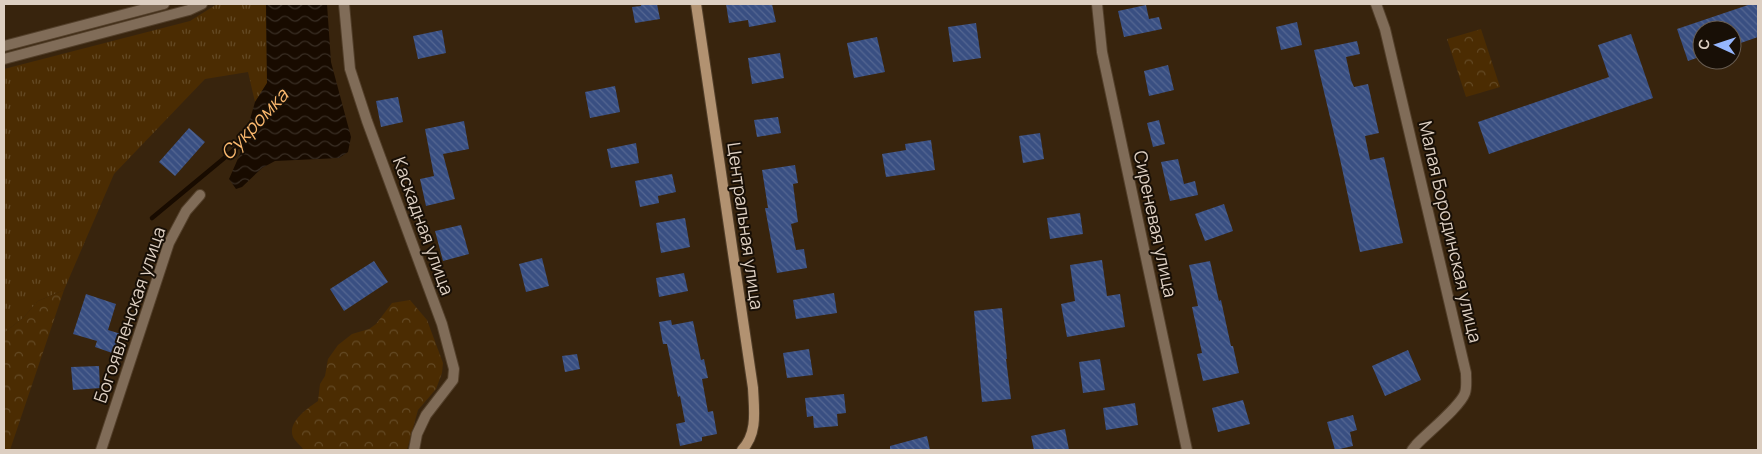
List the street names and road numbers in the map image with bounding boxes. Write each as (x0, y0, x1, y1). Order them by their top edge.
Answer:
street label: Малая Бородинская улица (1414, 119, 1488, 345)
street label: Центральная улица (722, 141, 770, 311)
street label: Сиреневая улица (1129, 148, 1183, 299)
street label: Каскадная улица (388, 153, 460, 298)
street label: Богоявленская улица (88, 223, 170, 406)

